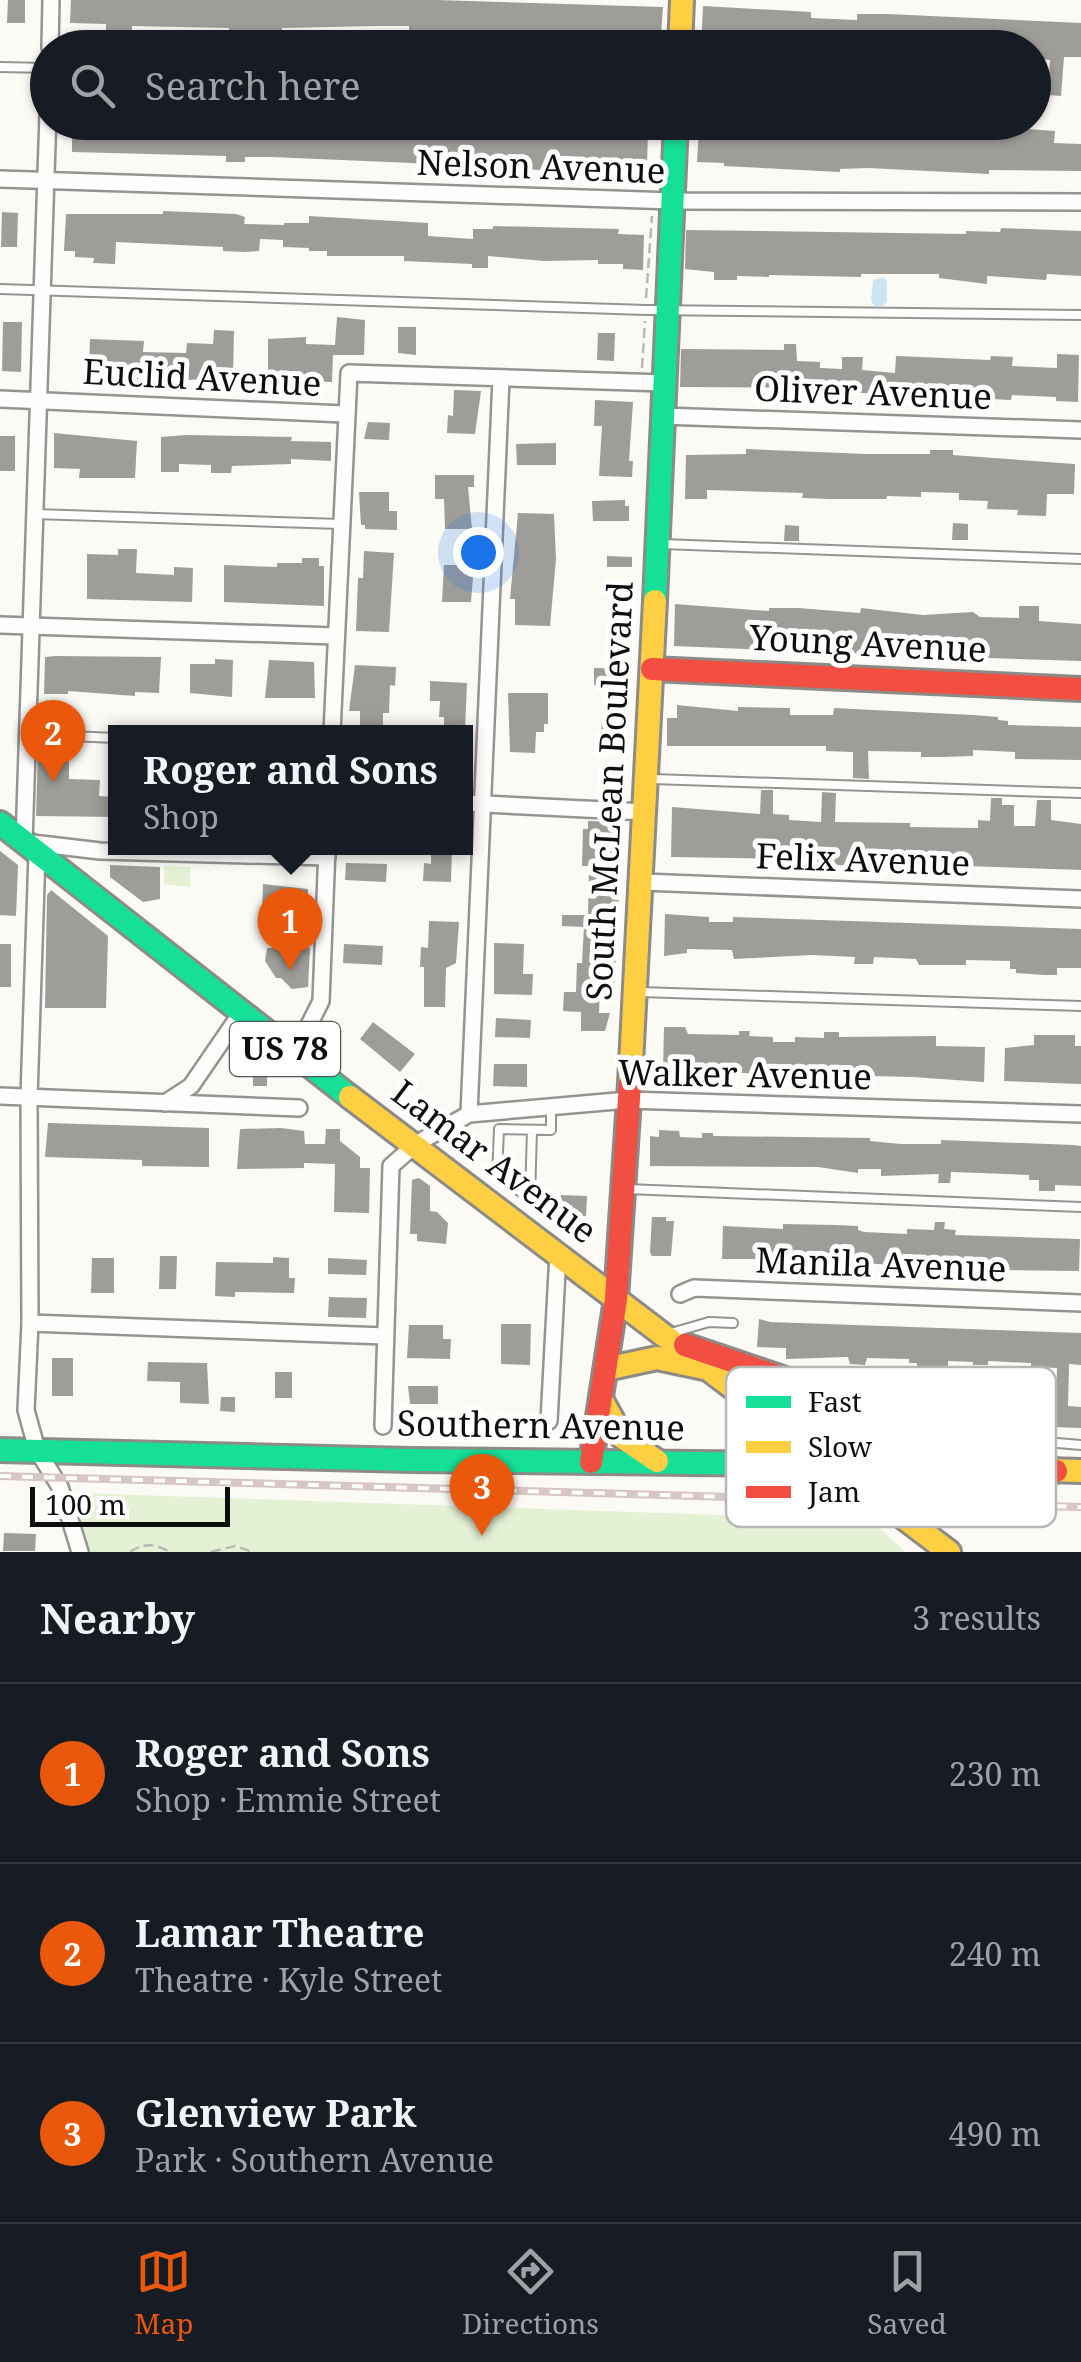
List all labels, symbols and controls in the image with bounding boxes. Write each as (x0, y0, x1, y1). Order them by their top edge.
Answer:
search box (30, 30, 1051, 140)
icon: search (65, 58, 120, 113)
text: Search here (145, 59, 361, 111)
street label: Nelson Avenue (416, 138, 666, 193)
street label: Euclid Avenue (82, 347, 323, 406)
street label: Oliver Avenue (753, 364, 993, 419)
your location (453, 527, 504, 578)
street label: South McLean Boulevard (574, 580, 643, 1002)
street label: Young Avenue (747, 613, 988, 672)
pin: 2 (20, 700, 86, 782)
popup (108, 725, 473, 855)
text: Roger and Sons (143, 743, 438, 795)
text: Shop (143, 795, 219, 838)
street label: Felix Avenue (755, 831, 971, 886)
pin: 1 (258, 888, 322, 970)
road number: US 78 (230, 1022, 340, 1076)
street label: Walker Avenue (618, 1048, 872, 1099)
street label: Lamar Avenue (383, 1068, 607, 1253)
street label: Manila Avenue (755, 1236, 1007, 1291)
legend (726, 1367, 1056, 1527)
text: Fast (808, 1382, 862, 1420)
street label: Southern Avenue (397, 1398, 685, 1451)
text: Slow (808, 1427, 873, 1465)
pin: 3 (450, 1454, 514, 1536)
text: Jam (807, 1472, 860, 1510)
scale bar (30, 1482, 230, 1526)
text: 100 m (45, 1485, 126, 1523)
text: Nearby (40, 1589, 195, 1646)
text: 3 results (912, 1596, 1041, 1639)
text: Roger and Sons (135, 1726, 430, 1778)
text: 1 (63, 1752, 82, 1795)
text: 230 m (949, 1752, 1041, 1795)
text: Shop · Emmie Street (135, 1778, 441, 1821)
text: Lamar Theatre (135, 1906, 424, 1958)
text: 2 (63, 1932, 82, 1975)
text: 240 m (949, 1932, 1041, 1975)
text: Theatre · Kyle Street (135, 1958, 442, 2001)
text: Glenview Park (135, 2086, 416, 2138)
text: 3 (63, 2112, 82, 2155)
text: 490 m (949, 2112, 1041, 2155)
text: Park · Southern Avenue (135, 2138, 494, 2181)
tab: Map (134, 2244, 193, 2342)
tab: Directions (462, 2244, 599, 2342)
tab: Saved (867, 2244, 947, 2342)

